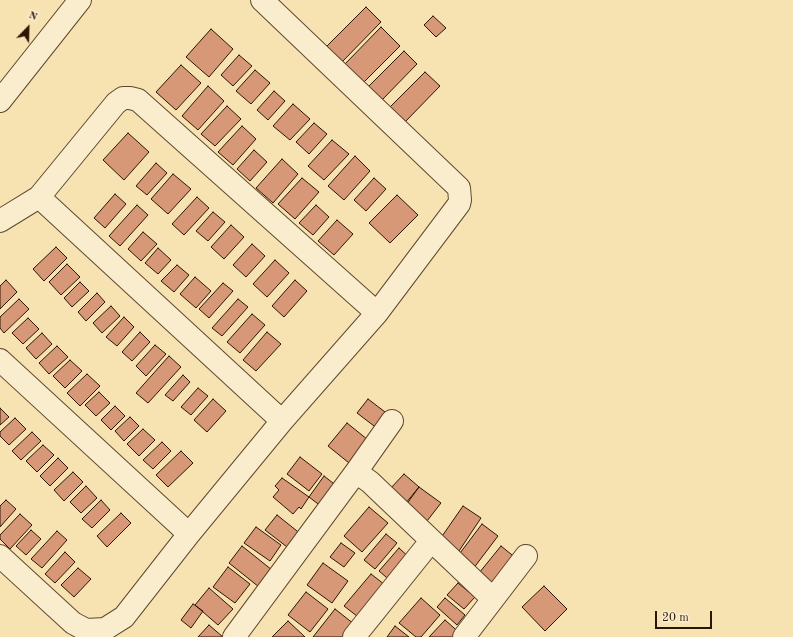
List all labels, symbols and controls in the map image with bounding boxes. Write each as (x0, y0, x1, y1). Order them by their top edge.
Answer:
north arrow (8, 8, 48, 48)
text: N (27, 10, 39, 23)
scale bar (657, 603, 714, 629)
text: 20 m (662, 612, 689, 624)

